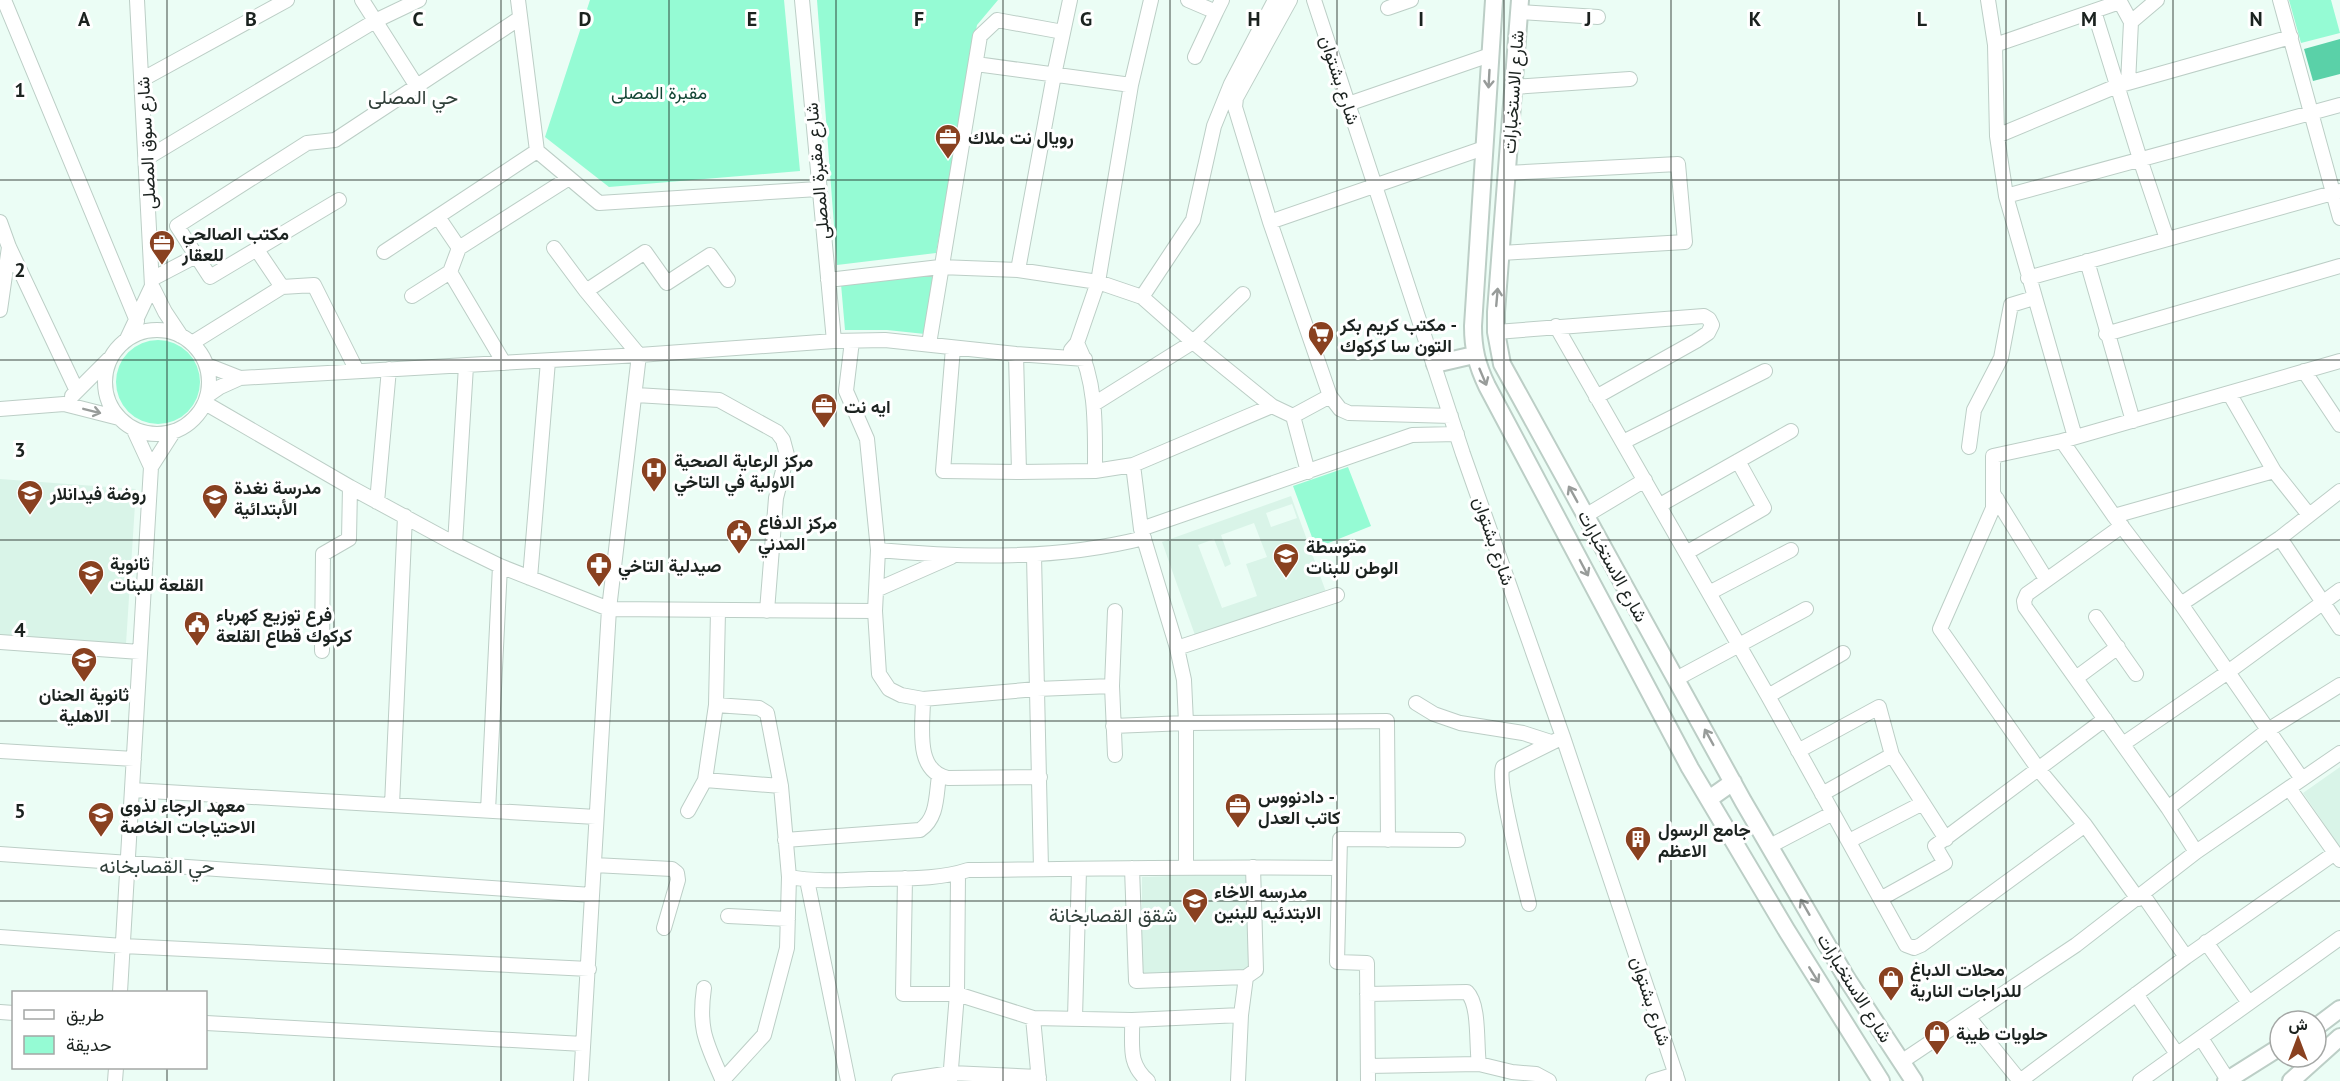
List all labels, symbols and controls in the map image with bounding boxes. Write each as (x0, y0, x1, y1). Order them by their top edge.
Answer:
text: A (78, 6, 91, 32)
text: B (245, 6, 257, 32)
text: C (412, 6, 424, 32)
text: D (579, 6, 592, 32)
text: E (747, 6, 757, 32)
text: F (914, 6, 924, 32)
text: G (1080, 6, 1092, 32)
text: H (1247, 6, 1261, 32)
text: I (1418, 6, 1424, 32)
text: J (1584, 6, 1591, 32)
text: K (1749, 6, 1762, 32)
text: L (1917, 6, 1928, 32)
text: M (2081, 6, 2097, 32)
text: N (2249, 6, 2263, 32)
street label: شارع الاستخبارات (1497, 29, 1530, 155)
street label: شارع بشتوان (1314, 33, 1365, 128)
one-way arrow (1483, 69, 1494, 89)
street label: شارع سوق المصلى (131, 76, 162, 210)
text: 1 (14, 77, 26, 103)
park label: مقبرة المصلى (611, 81, 707, 104)
district label: حي المصلى (368, 84, 458, 114)
street label: شارع مقبرة المصلى (800, 102, 835, 240)
office icon: رويال نت ملاك (933, 122, 963, 160)
place label: رويال نت ملاك (968, 126, 1074, 149)
place label: مكتب الصالحي للعقار (181, 222, 289, 266)
office icon: مكتب الصالحي للعقار (147, 228, 177, 266)
text: 2 (14, 257, 26, 283)
one-way arrow (1492, 287, 1503, 307)
place label: مكتب كريم بكر - التون سا كركوك (1339, 313, 1456, 357)
supermarket icon: مكتب كريم بكر - التون سا كركوك (1306, 319, 1336, 357)
one-way arrow (1478, 367, 1489, 386)
office icon: ايه نت (809, 391, 839, 429)
place label: ايه نت (844, 395, 891, 418)
one-way arrow (82, 405, 101, 417)
text: 3 (14, 437, 26, 463)
place label: مركز الرعاية الصحية الاولية في التاخي (674, 449, 813, 497)
hospital icon: مركز الرعاية الصحية الاولية في التاخي (639, 455, 669, 493)
place label: مدرسة نغدة الأبتدائية (234, 476, 321, 520)
school or university icon: روضة فيدانلار (15, 478, 45, 516)
place label: روضة فيدانلار (49, 482, 146, 505)
school or university icon: مدرسة نغدة الأبتدائية (200, 482, 230, 520)
one-way arrow (1567, 486, 1579, 503)
street label: شارع بشتوان (1467, 494, 1520, 589)
street label: شارع الاستخبارات (1572, 506, 1653, 626)
place label: مركز الدفاع المدني (758, 511, 837, 559)
public building icon: مركز الدفاع المدني (724, 517, 754, 555)
place label: متوسطة الوطن للبنات (1306, 535, 1398, 579)
school or university icon: متوسطة الوطن للبنات (1271, 541, 1301, 579)
pharmacy icon: صيدلية التاخي (584, 550, 614, 588)
place label: ثانوية القلعة للبنات (110, 552, 204, 596)
place label: صيدلية التاخي (618, 554, 722, 581)
school or university icon: ثانوية القلعة للبنات (76, 558, 106, 596)
one-way arrow (1578, 559, 1590, 576)
place label: فرع توزيع كهرباء كركوك قطاع القلعة (216, 603, 352, 648)
public building icon: فرع توزيع كهرباء كركوك قطاع القلعة (182, 609, 212, 647)
text: 4 (14, 617, 26, 643)
school or university icon: ثانوية الحنان الاهلية (69, 645, 99, 683)
place label: ثانوية الحنان الاهلية (39, 683, 129, 727)
one-way arrow (1703, 729, 1714, 747)
place label: دادنووس - کاتب العدل (1258, 785, 1340, 829)
office icon: دادنووس - کاتب العدل (1223, 791, 1253, 829)
place label: معهد الرجاء لذوي الاحتياجات الخاصة (120, 794, 255, 838)
text: 5 (14, 798, 26, 824)
school or university icon: معهد الرجاء لذوي الاحتياجات الخاصة (86, 800, 116, 838)
place label: جامع الرسول الاعظم (1658, 818, 1751, 863)
building icon: جامع الرسول الاعظم (1623, 824, 1653, 862)
district label: حي القصابخانه (99, 853, 215, 883)
place label: مدرسه الاخاء الابتدئيه للبنين (1214, 880, 1321, 924)
school or university icon: مدرسه الاخاء الابتدئيه للبنين (1180, 886, 1210, 924)
one-way arrow (1799, 899, 1811, 916)
district label: شقق القصابخانة (1049, 902, 1177, 928)
street label: شارع الاستخبارات (1812, 929, 1898, 1047)
street label: شارع بشتوان (1625, 954, 1676, 1049)
place label: محلات الدباغ للدراجات النارية (1910, 958, 2022, 1002)
shop icon: محلات الدباغ للدراجات النارية (1876, 964, 1906, 1002)
one-way arrow (1809, 966, 1821, 983)
legend (12, 991, 207, 1069)
text: طريق (66, 1003, 104, 1026)
north arrow (2268, 1009, 2328, 1069)
text: ش (2288, 1014, 2308, 1034)
shop icon: حلويات طيبة (1922, 1018, 1952, 1056)
place label: حلويات طيبة (1956, 1022, 2048, 1045)
text: حديقة (66, 1033, 112, 1056)

